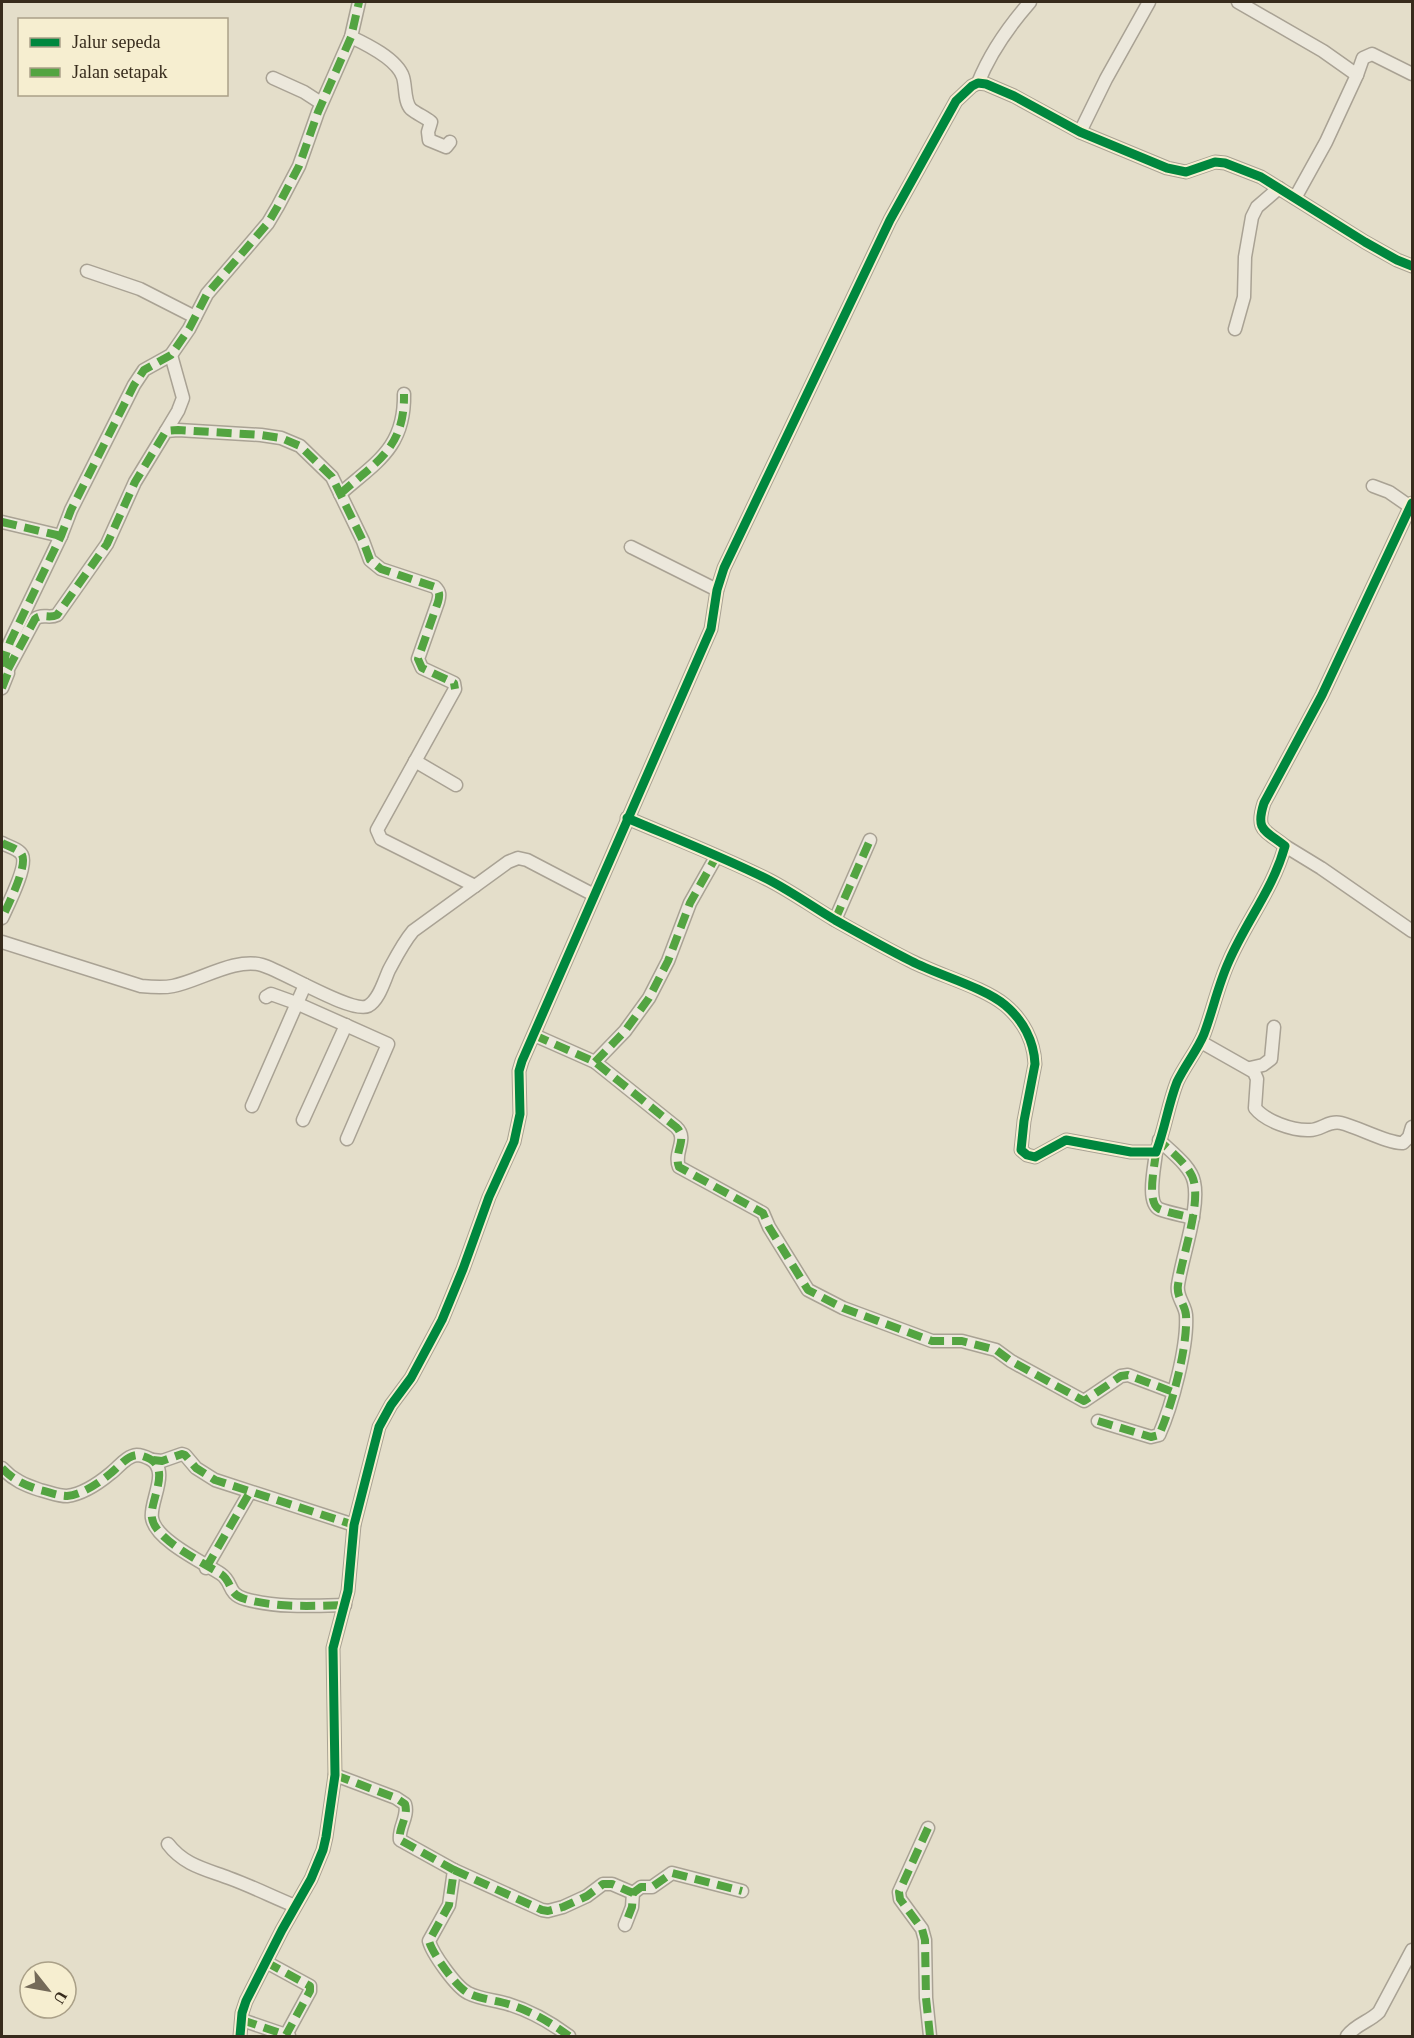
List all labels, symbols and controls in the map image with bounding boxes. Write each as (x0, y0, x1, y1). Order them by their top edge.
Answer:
legend (18, 18, 228, 96)
text: Jalur sepeda (72, 32, 160, 52)
text: Jalan setapak (72, 62, 167, 82)
north arrow (18, 1960, 78, 2020)
text: U (50, 1988, 71, 2007)

